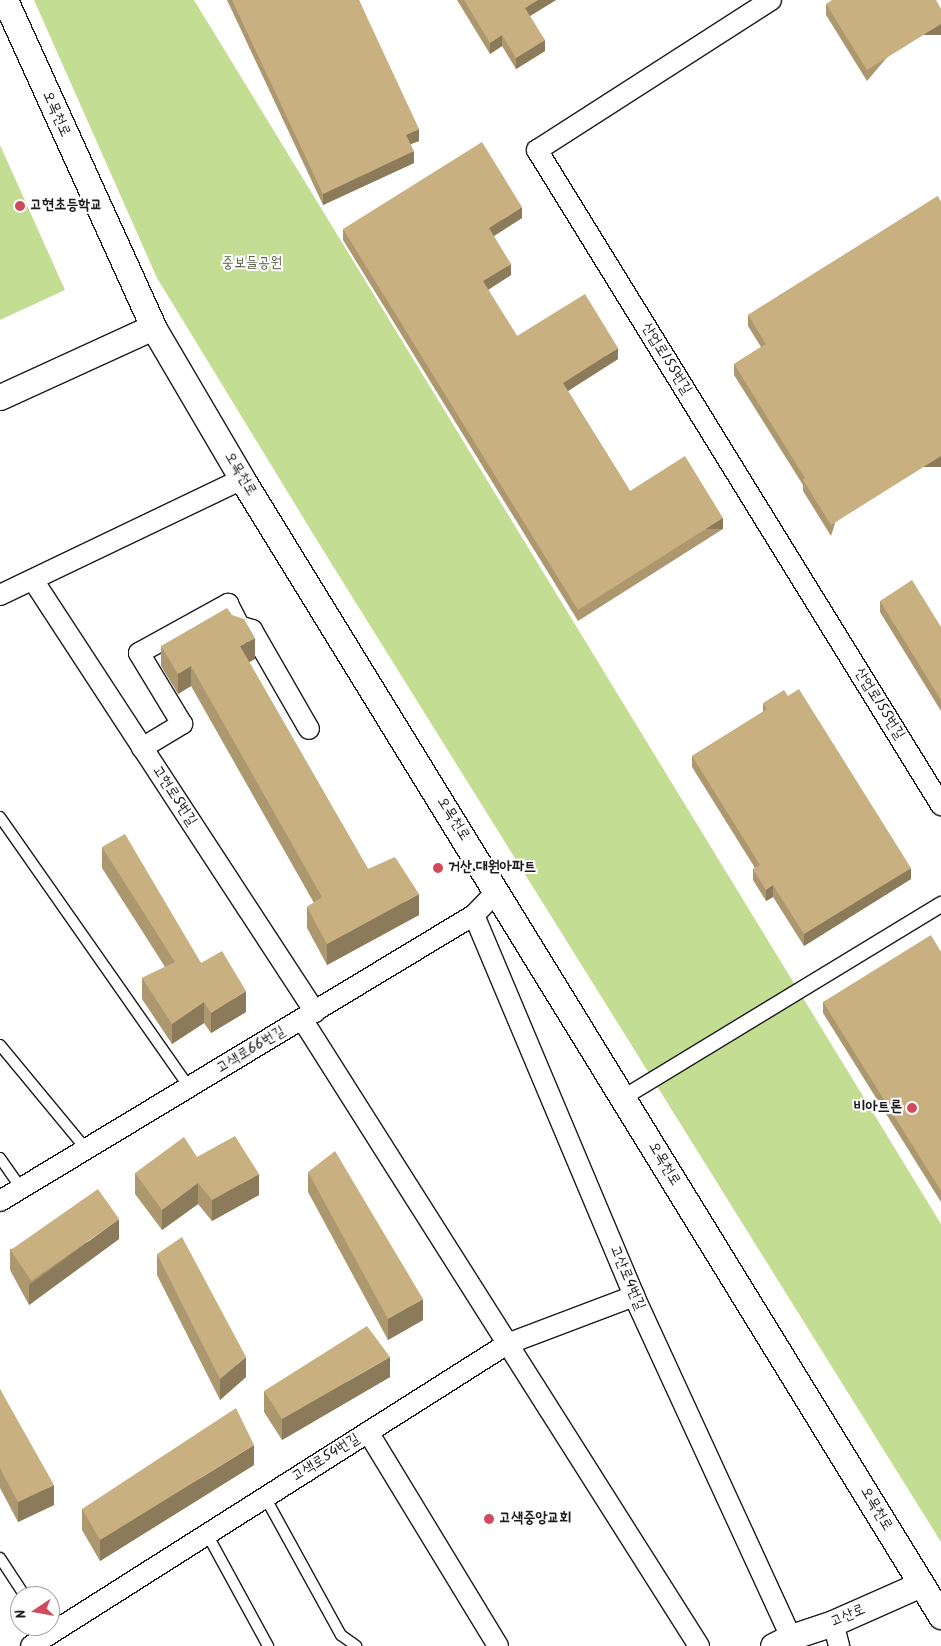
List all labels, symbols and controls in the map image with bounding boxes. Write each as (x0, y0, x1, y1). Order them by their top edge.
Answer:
street label: 오목천로 (38, 88, 74, 140)
place label: 고현초등학교 (30, 197, 102, 215)
marker: 고현초등학교 (14, 200, 26, 212)
park label: 중보들공원 (222, 255, 282, 273)
street label: 산업로155번길 (637, 320, 695, 398)
street label: 오목천로 (220, 449, 260, 499)
street label: 산업로155번길 (850, 665, 908, 743)
street label: 고현로5번길 (148, 762, 200, 830)
street label: 오목천로 (433, 794, 473, 844)
place label: 거산.대원아파트 (448, 859, 536, 877)
marker: 거산.대원아파트 (432, 862, 444, 874)
street label: 고색로66번길 (213, 1022, 289, 1078)
place label: 비아트론 (854, 1099, 902, 1117)
marker: 비아트론 (906, 1102, 918, 1114)
street label: 오목천로 (644, 1139, 684, 1189)
street label: 고산로4번길 (605, 1243, 649, 1313)
street label: 고색로54번길 (289, 1430, 363, 1486)
street label: 오목천로 (856, 1484, 896, 1534)
place label: 고색중앙교회 (499, 1510, 571, 1528)
marker: 고색중앙교회 (483, 1513, 495, 1525)
north arrow (10, 1586, 60, 1636)
street label: 고산로 (828, 1601, 868, 1631)
text: N (10, 1607, 33, 1621)

